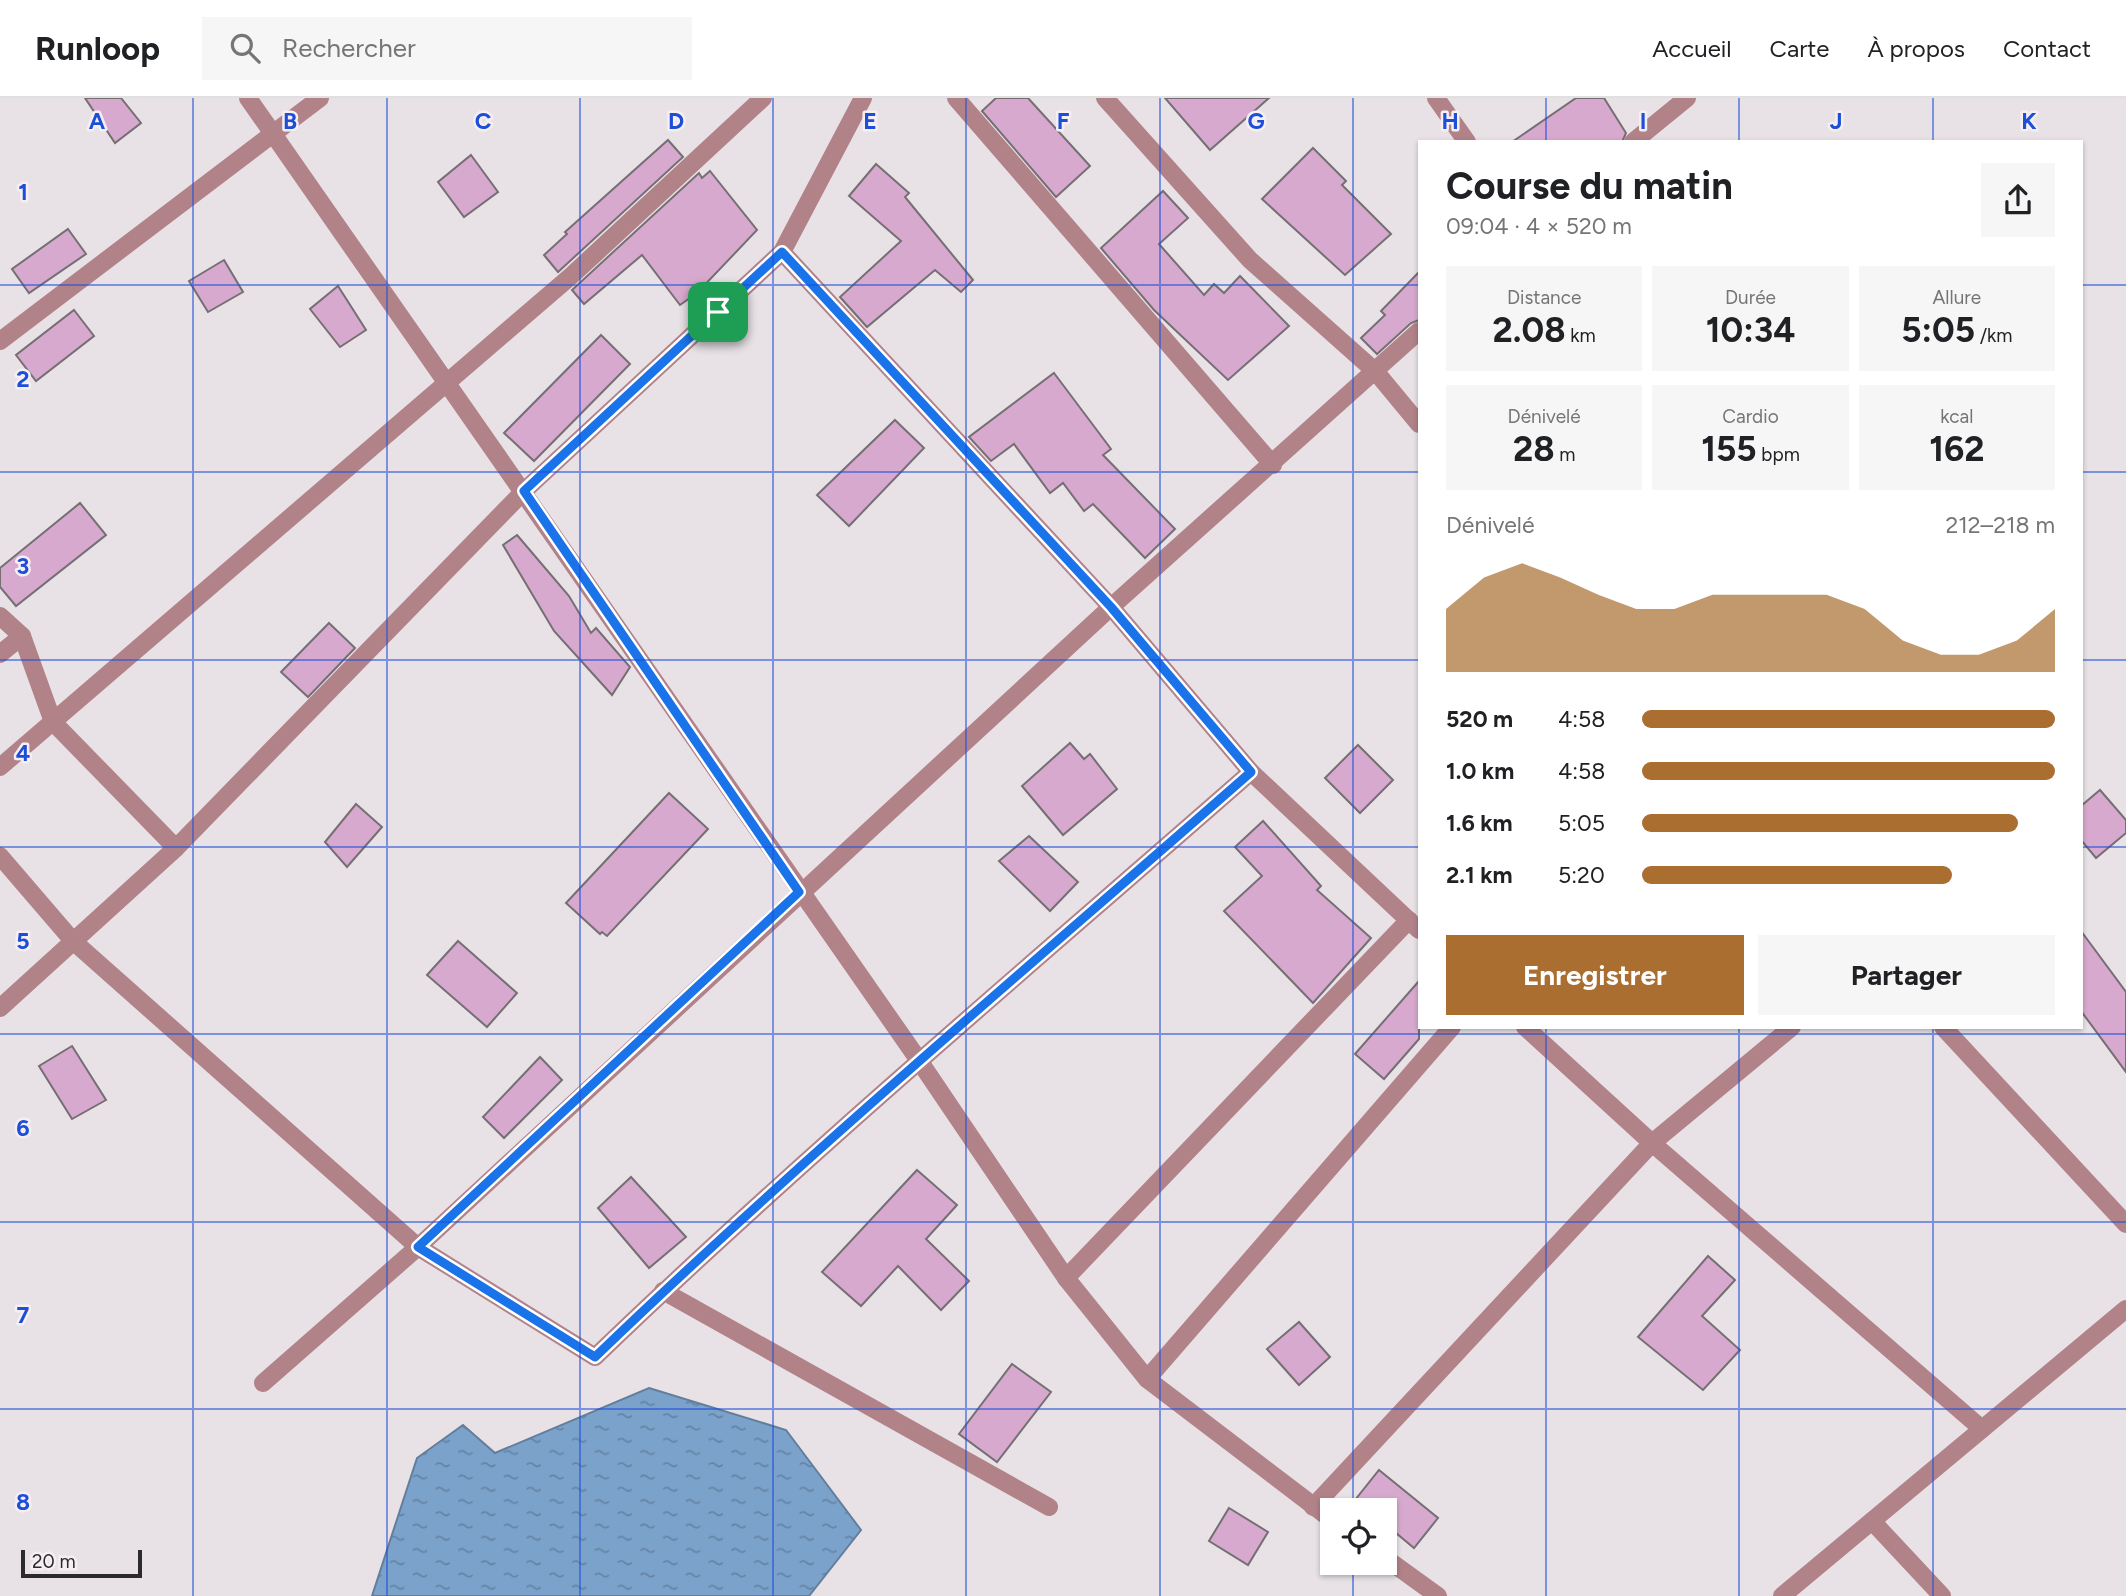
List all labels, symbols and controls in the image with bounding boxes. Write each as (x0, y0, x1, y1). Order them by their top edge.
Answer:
search box (202, 17, 692, 80)
text: Runloop (35, 29, 160, 68)
icon: search (226, 29, 264, 67)
text: Rechercher (282, 32, 416, 64)
text: Accueil (1652, 34, 1732, 63)
text: Carte (1770, 34, 1829, 63)
text: À propos (1867, 34, 1965, 63)
text: Contact (2003, 34, 2091, 63)
text: A (89, 107, 106, 135)
text: B (283, 107, 297, 135)
text: C (475, 107, 492, 135)
text: D (668, 107, 684, 135)
text: E (863, 107, 877, 135)
text: F (1057, 107, 1070, 135)
text: G (1247, 107, 1265, 135)
text: H (1441, 107, 1459, 135)
text: I (1640, 107, 1646, 135)
text: J (1830, 107, 1842, 135)
text: K (2021, 107, 2037, 135)
text: Course du matin (1446, 163, 1733, 209)
button: share (1981, 163, 2055, 237)
text: 1 (18, 178, 28, 206)
text: 09:04 · 4 × 520 m (1446, 212, 1632, 240)
pin (688, 282, 748, 342)
text: Distance (1507, 286, 1581, 309)
text: Durée (1725, 286, 1776, 309)
text: Allure (1933, 286, 1981, 309)
icon: arrive (699, 293, 737, 331)
text: 2.08 (1493, 309, 1566, 351)
text: 10:34 (1706, 309, 1795, 351)
text: 5:05 (1901, 309, 1975, 351)
text: km (1566, 324, 1596, 347)
text: /km (1975, 324, 2013, 347)
text: 2 (16, 365, 30, 393)
text: Dénivelé (1508, 405, 1581, 428)
text: Cardio (1722, 405, 1779, 428)
text: kcal (1940, 405, 1973, 428)
text: 28 (1513, 428, 1555, 470)
text: 155 (1701, 428, 1757, 470)
text: 162 (1929, 428, 1984, 470)
text: m (1555, 443, 1575, 466)
text: bpm (1757, 443, 1800, 466)
text: Dénivelé (1446, 511, 1534, 539)
text: 212–218 m (1945, 511, 2055, 539)
text: 3 (17, 552, 29, 580)
text: 520 m (1446, 705, 1513, 733)
text: 4:58 (1558, 705, 1605, 733)
text: 4 (16, 739, 30, 767)
text: 1.0 km (1446, 757, 1514, 785)
text: 4:58 (1558, 757, 1605, 785)
text: 1.6 km (1446, 809, 1513, 837)
text: 5:05 (1558, 809, 1605, 837)
text: 2.1 km (1446, 861, 1513, 889)
text: 5:20 (1558, 861, 1605, 889)
text: 5 (16, 927, 30, 955)
button: Enregistrer (1446, 935, 1744, 1015)
button: Partager (1758, 935, 2055, 1015)
text: 6 (16, 1114, 30, 1142)
text: 7 (17, 1301, 30, 1329)
text: 8 (16, 1488, 30, 1516)
map controls (1320, 1498, 1397, 1575)
button: locate (1320, 1498, 1397, 1575)
scale bar (21, 1547, 142, 1579)
text: 20 m (32, 1550, 76, 1573)

